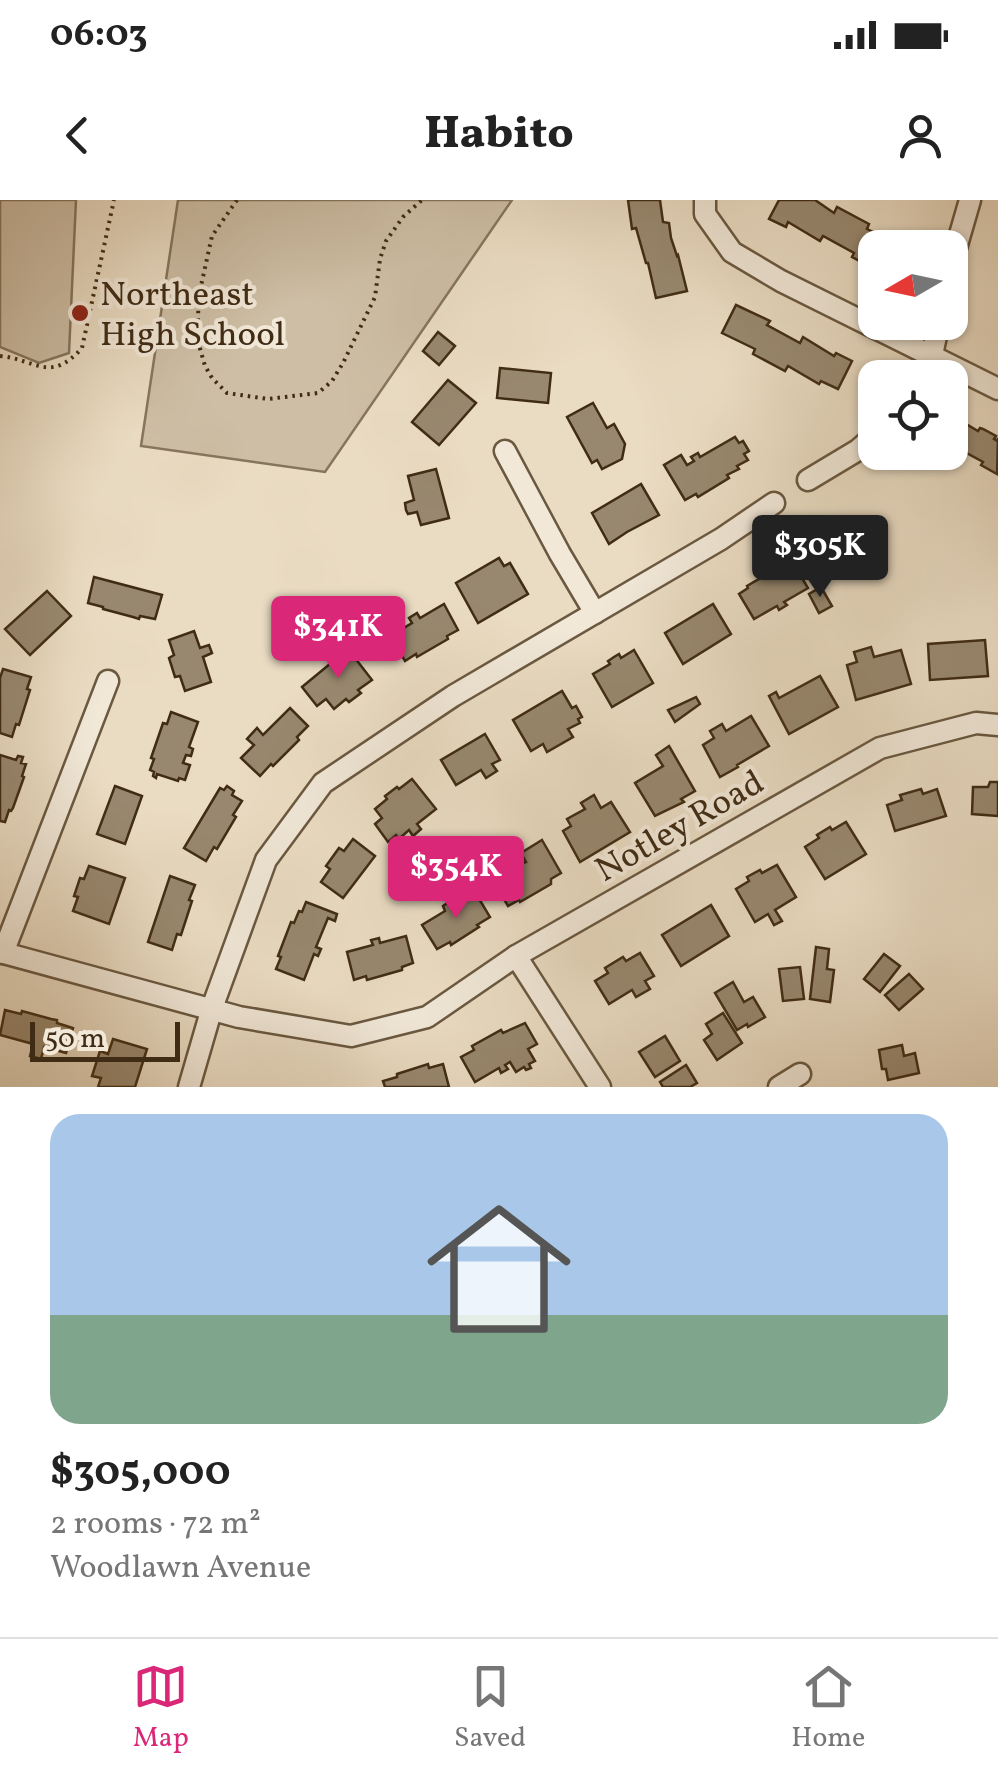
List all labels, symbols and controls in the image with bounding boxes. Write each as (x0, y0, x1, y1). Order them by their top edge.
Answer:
text: 06:03 (50, 9, 148, 62)
text: Habito (424, 104, 574, 167)
icon: back (50, 108, 105, 163)
icon: person (893, 108, 948, 163)
north arrow (858, 230, 968, 340)
map controls (858, 230, 968, 470)
place label: Northeast High School (100, 272, 285, 360)
marker: Northeast High School (69, 302, 91, 324)
button: locate (858, 360, 968, 470)
pin: $305K (750, 515, 890, 600)
text: $305K (774, 525, 866, 569)
pin: $341K (268, 596, 408, 681)
text: $341K (293, 606, 383, 650)
street label: Notley Road (587, 760, 774, 895)
pin: $354K (386, 836, 526, 921)
text: $354K (410, 846, 502, 890)
scale bar (30, 1017, 180, 1061)
text: 50 m (45, 1020, 105, 1059)
icon: home (409, 1179, 589, 1359)
text: $305,000 (50, 1444, 231, 1503)
text: 2 rooms · 72 m² (50, 1503, 261, 1547)
text: Woodlawn Avenue (50, 1547, 311, 1591)
tab: Map (133, 1659, 189, 1758)
tab: Saved (454, 1659, 526, 1758)
tab: Home (791, 1659, 865, 1758)

